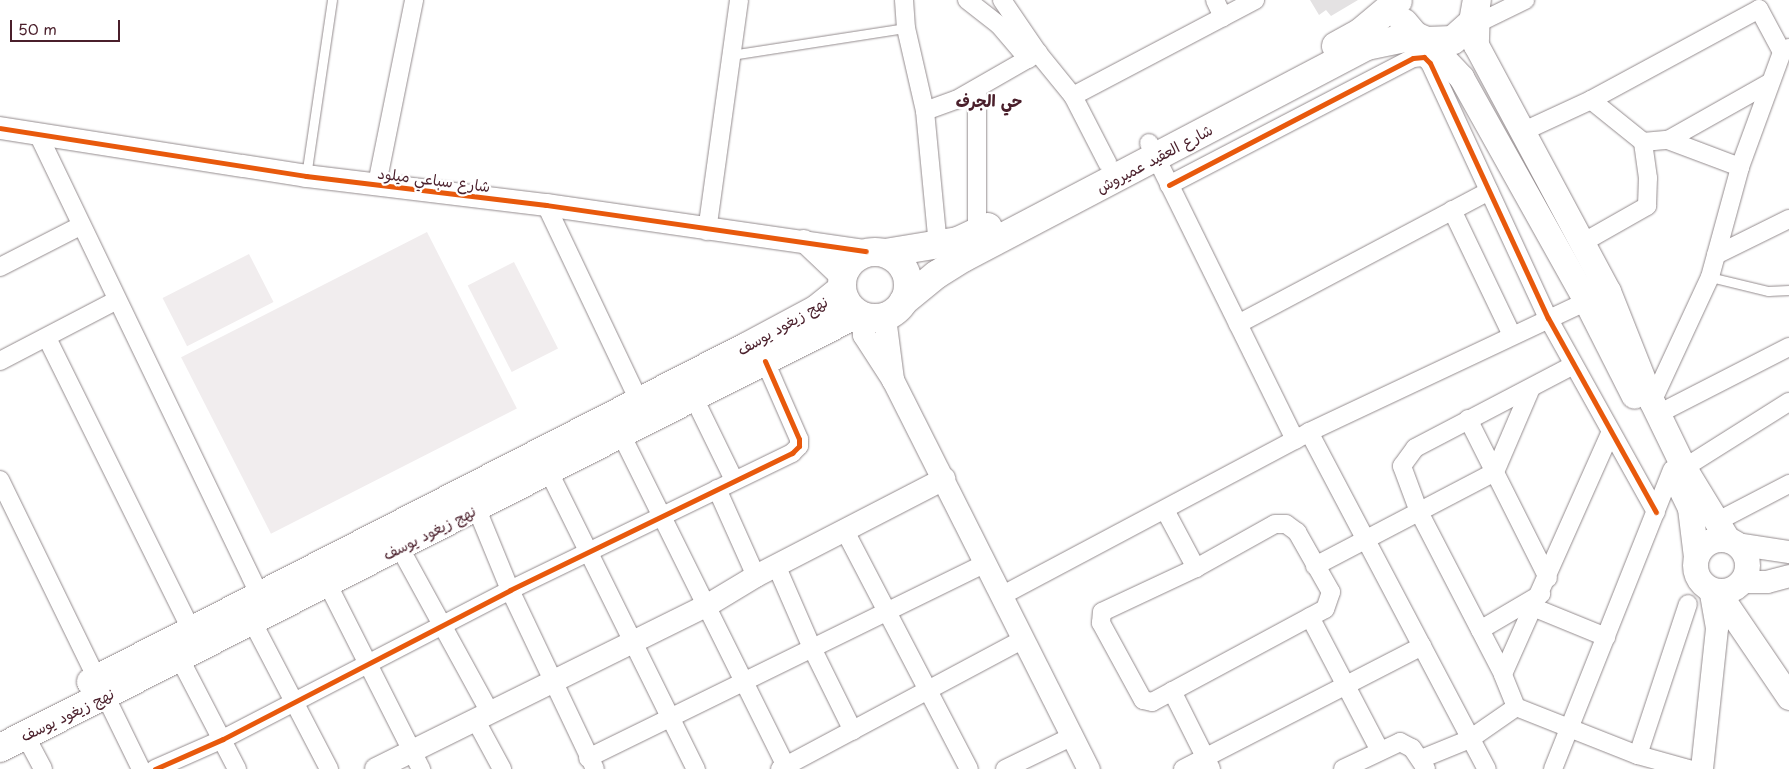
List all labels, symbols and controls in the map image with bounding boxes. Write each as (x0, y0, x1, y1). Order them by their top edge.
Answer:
scale bar (12, 10, 122, 42)
text: 50 m (18, 17, 57, 40)
district label: حي الجرف (956, 90, 1022, 110)
street label: شارع العقيد عميروش (1093, 120, 1215, 196)
street label: شارع سباعي ميلود (377, 163, 491, 195)
street label: نهج زيغود يوسف (733, 292, 831, 358)
street label: نهج زيغود يوسف (380, 501, 478, 563)
street label: نهج زيغود يوسف (17, 684, 117, 744)

